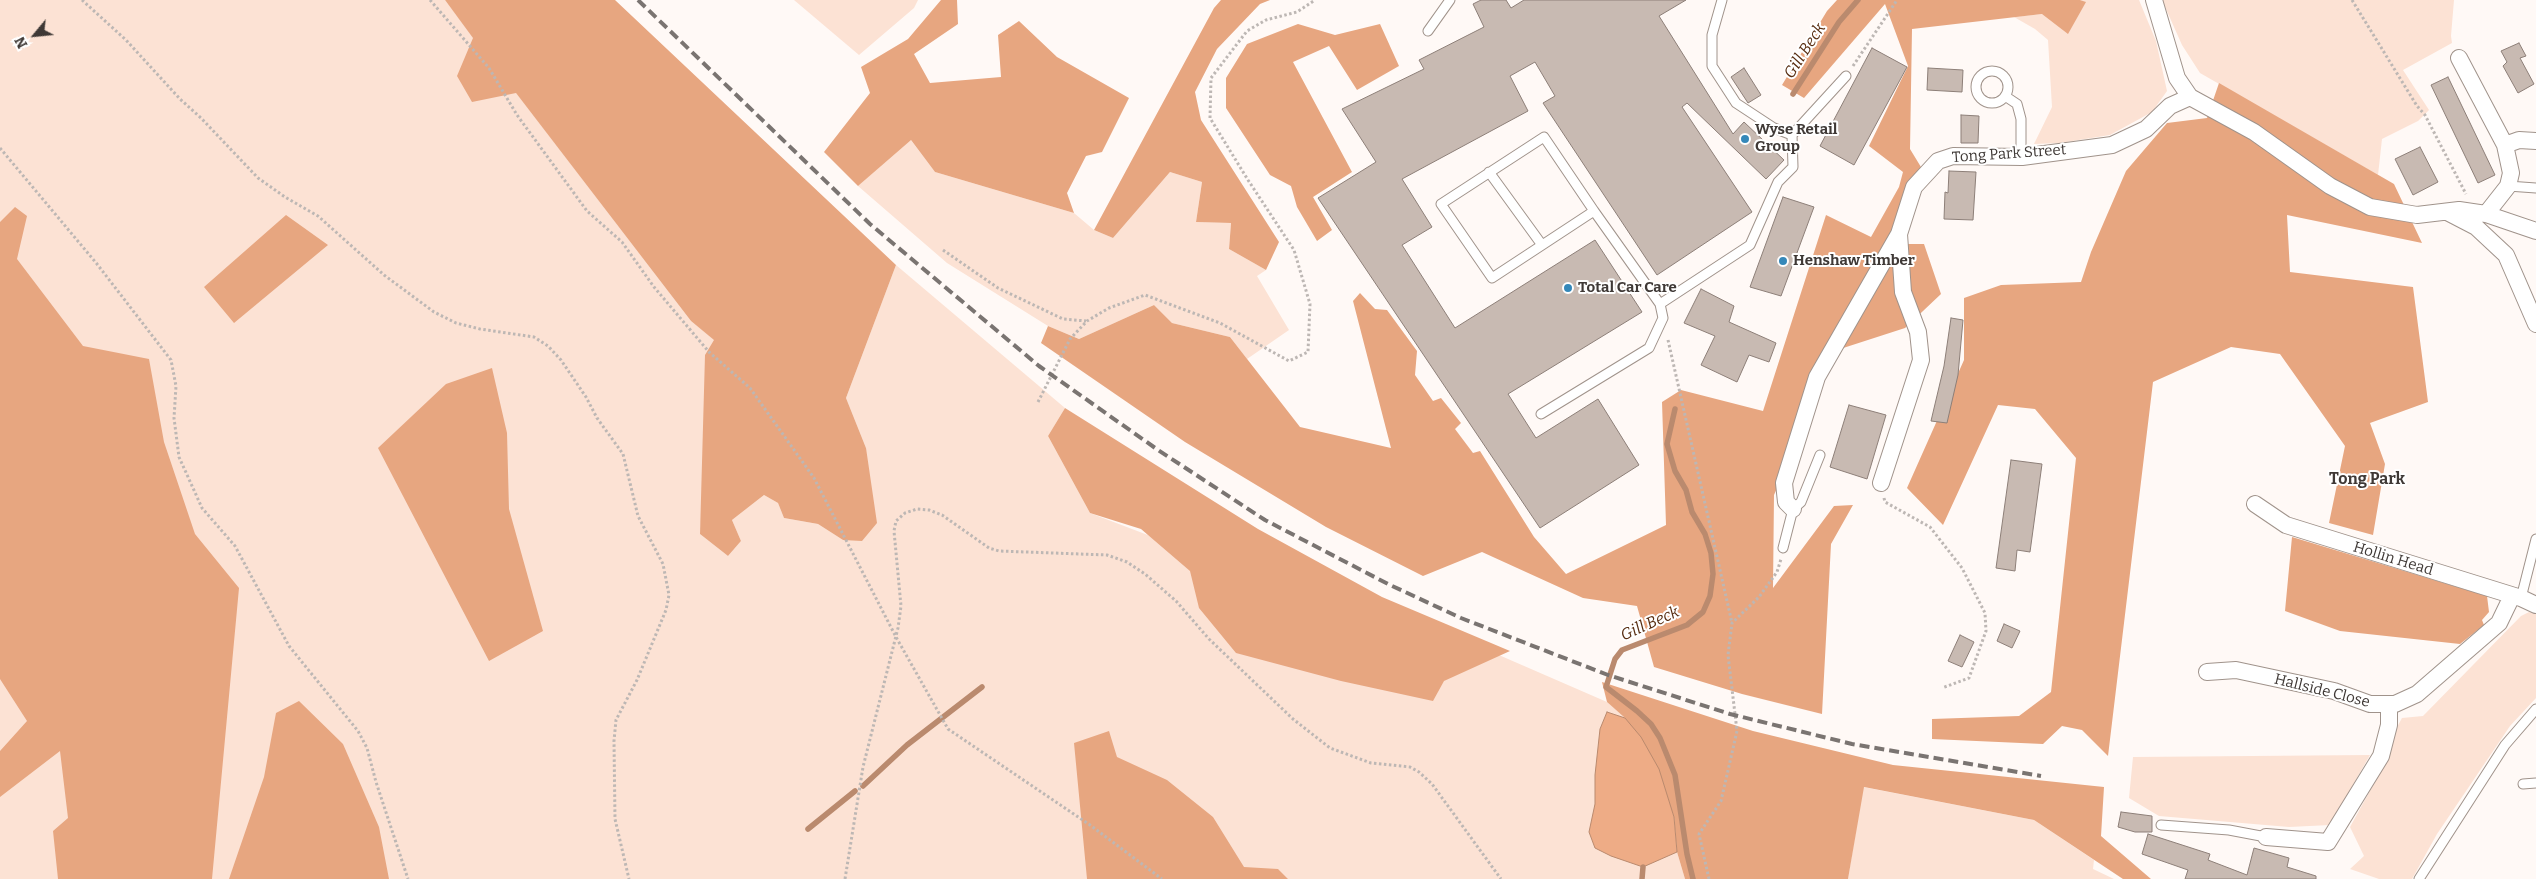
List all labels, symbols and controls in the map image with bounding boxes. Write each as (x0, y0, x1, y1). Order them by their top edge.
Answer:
north arrow (10, 10, 60, 60)
water label: Gill Beck (1780, 20, 1830, 82)
text: N (11, 34, 31, 51)
place label: Wyse Retail Group (1755, 121, 1837, 156)
marker: Wyse Retail Group (1739, 133, 1751, 145)
street label: Tong Park Street (1951, 141, 2067, 167)
place label: Henshaw Timber (1793, 252, 1915, 270)
marker: Henshaw Timber (1777, 255, 1789, 267)
place label: Total Car Care (1578, 279, 1677, 297)
marker: Total Car Care (1562, 282, 1574, 294)
district label: Tong Park (2329, 470, 2405, 490)
street label: Hollin Head (2351, 538, 2435, 580)
water label: Gill Beck (1618, 603, 1682, 645)
street label: Hallside Close (2272, 670, 2372, 712)

